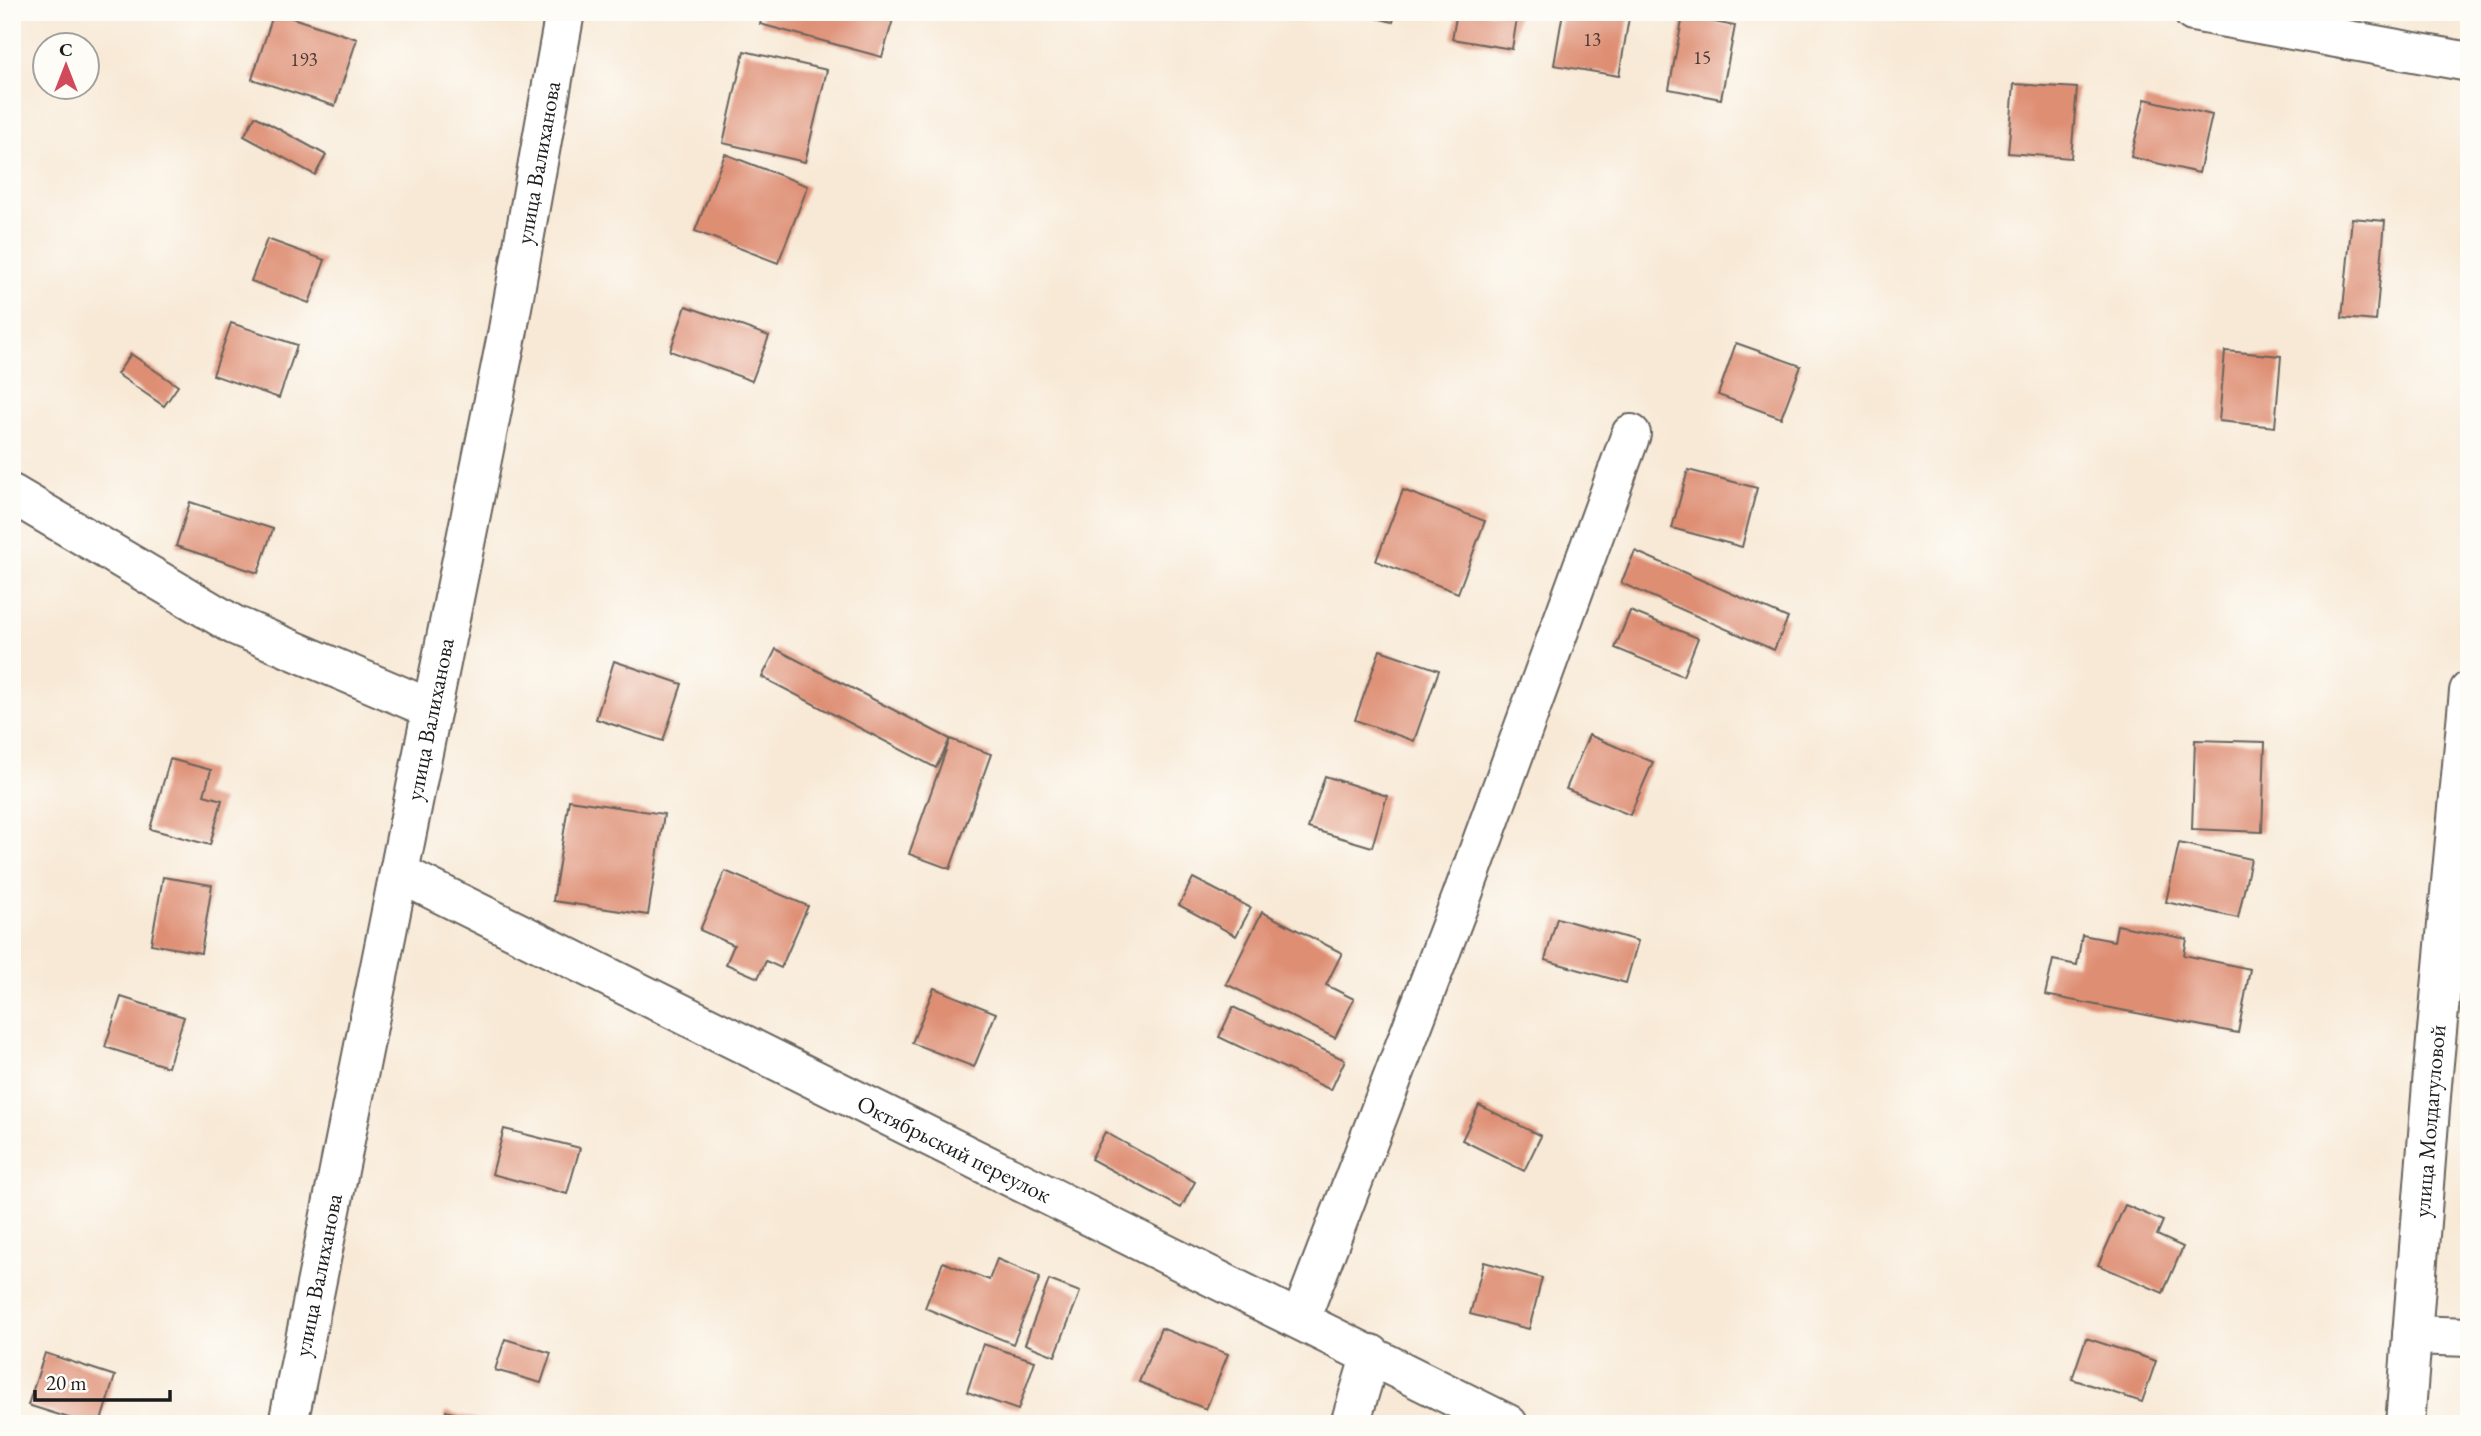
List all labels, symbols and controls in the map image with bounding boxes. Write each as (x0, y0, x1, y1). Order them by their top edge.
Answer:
house number: 13 (1583, 27, 1601, 52)
north arrow (32, 32, 102, 102)
text: С (59, 37, 73, 62)
house number: 15 (1693, 45, 1711, 70)
house number: 193 (290, 47, 318, 72)
street label: улица Валиханова (509, 78, 567, 247)
street label: улица Валиханова (399, 634, 461, 803)
street label: улица Молдагуловой (2406, 1023, 2453, 1219)
street label: Октябрьский переулок (852, 1088, 1056, 1210)
street label: улица Валиханова (287, 1190, 349, 1359)
scale bar (35, 1359, 170, 1403)
text: 20 m (46, 1369, 87, 1396)

